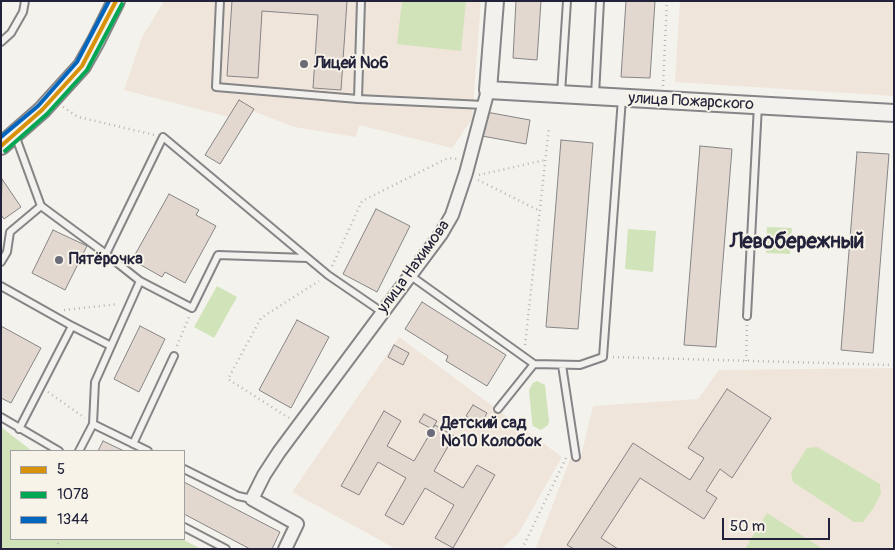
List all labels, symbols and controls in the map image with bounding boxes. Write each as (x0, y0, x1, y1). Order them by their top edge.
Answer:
place label: Лицей №6 (314, 54, 389, 74)
marker: Лицей №6 (298, 58, 310, 70)
street label: улица Пожарского (628, 89, 754, 115)
street label: улица Нахимова (374, 217, 454, 317)
district label: Левобережный (730, 230, 864, 256)
place label: Пятёрочка (69, 250, 143, 270)
marker: Пятёрочка (53, 254, 65, 266)
place label: Детский сад №10 Колобок (441, 414, 542, 452)
marker: Детский сад №10 Колобок (425, 427, 437, 439)
legend (10, 450, 185, 540)
text: 5 (57, 460, 65, 479)
text: 1078 (57, 485, 89, 504)
scale bar (725, 508, 832, 540)
text: 1344 (57, 510, 89, 529)
text: 50 m (730, 517, 765, 536)

